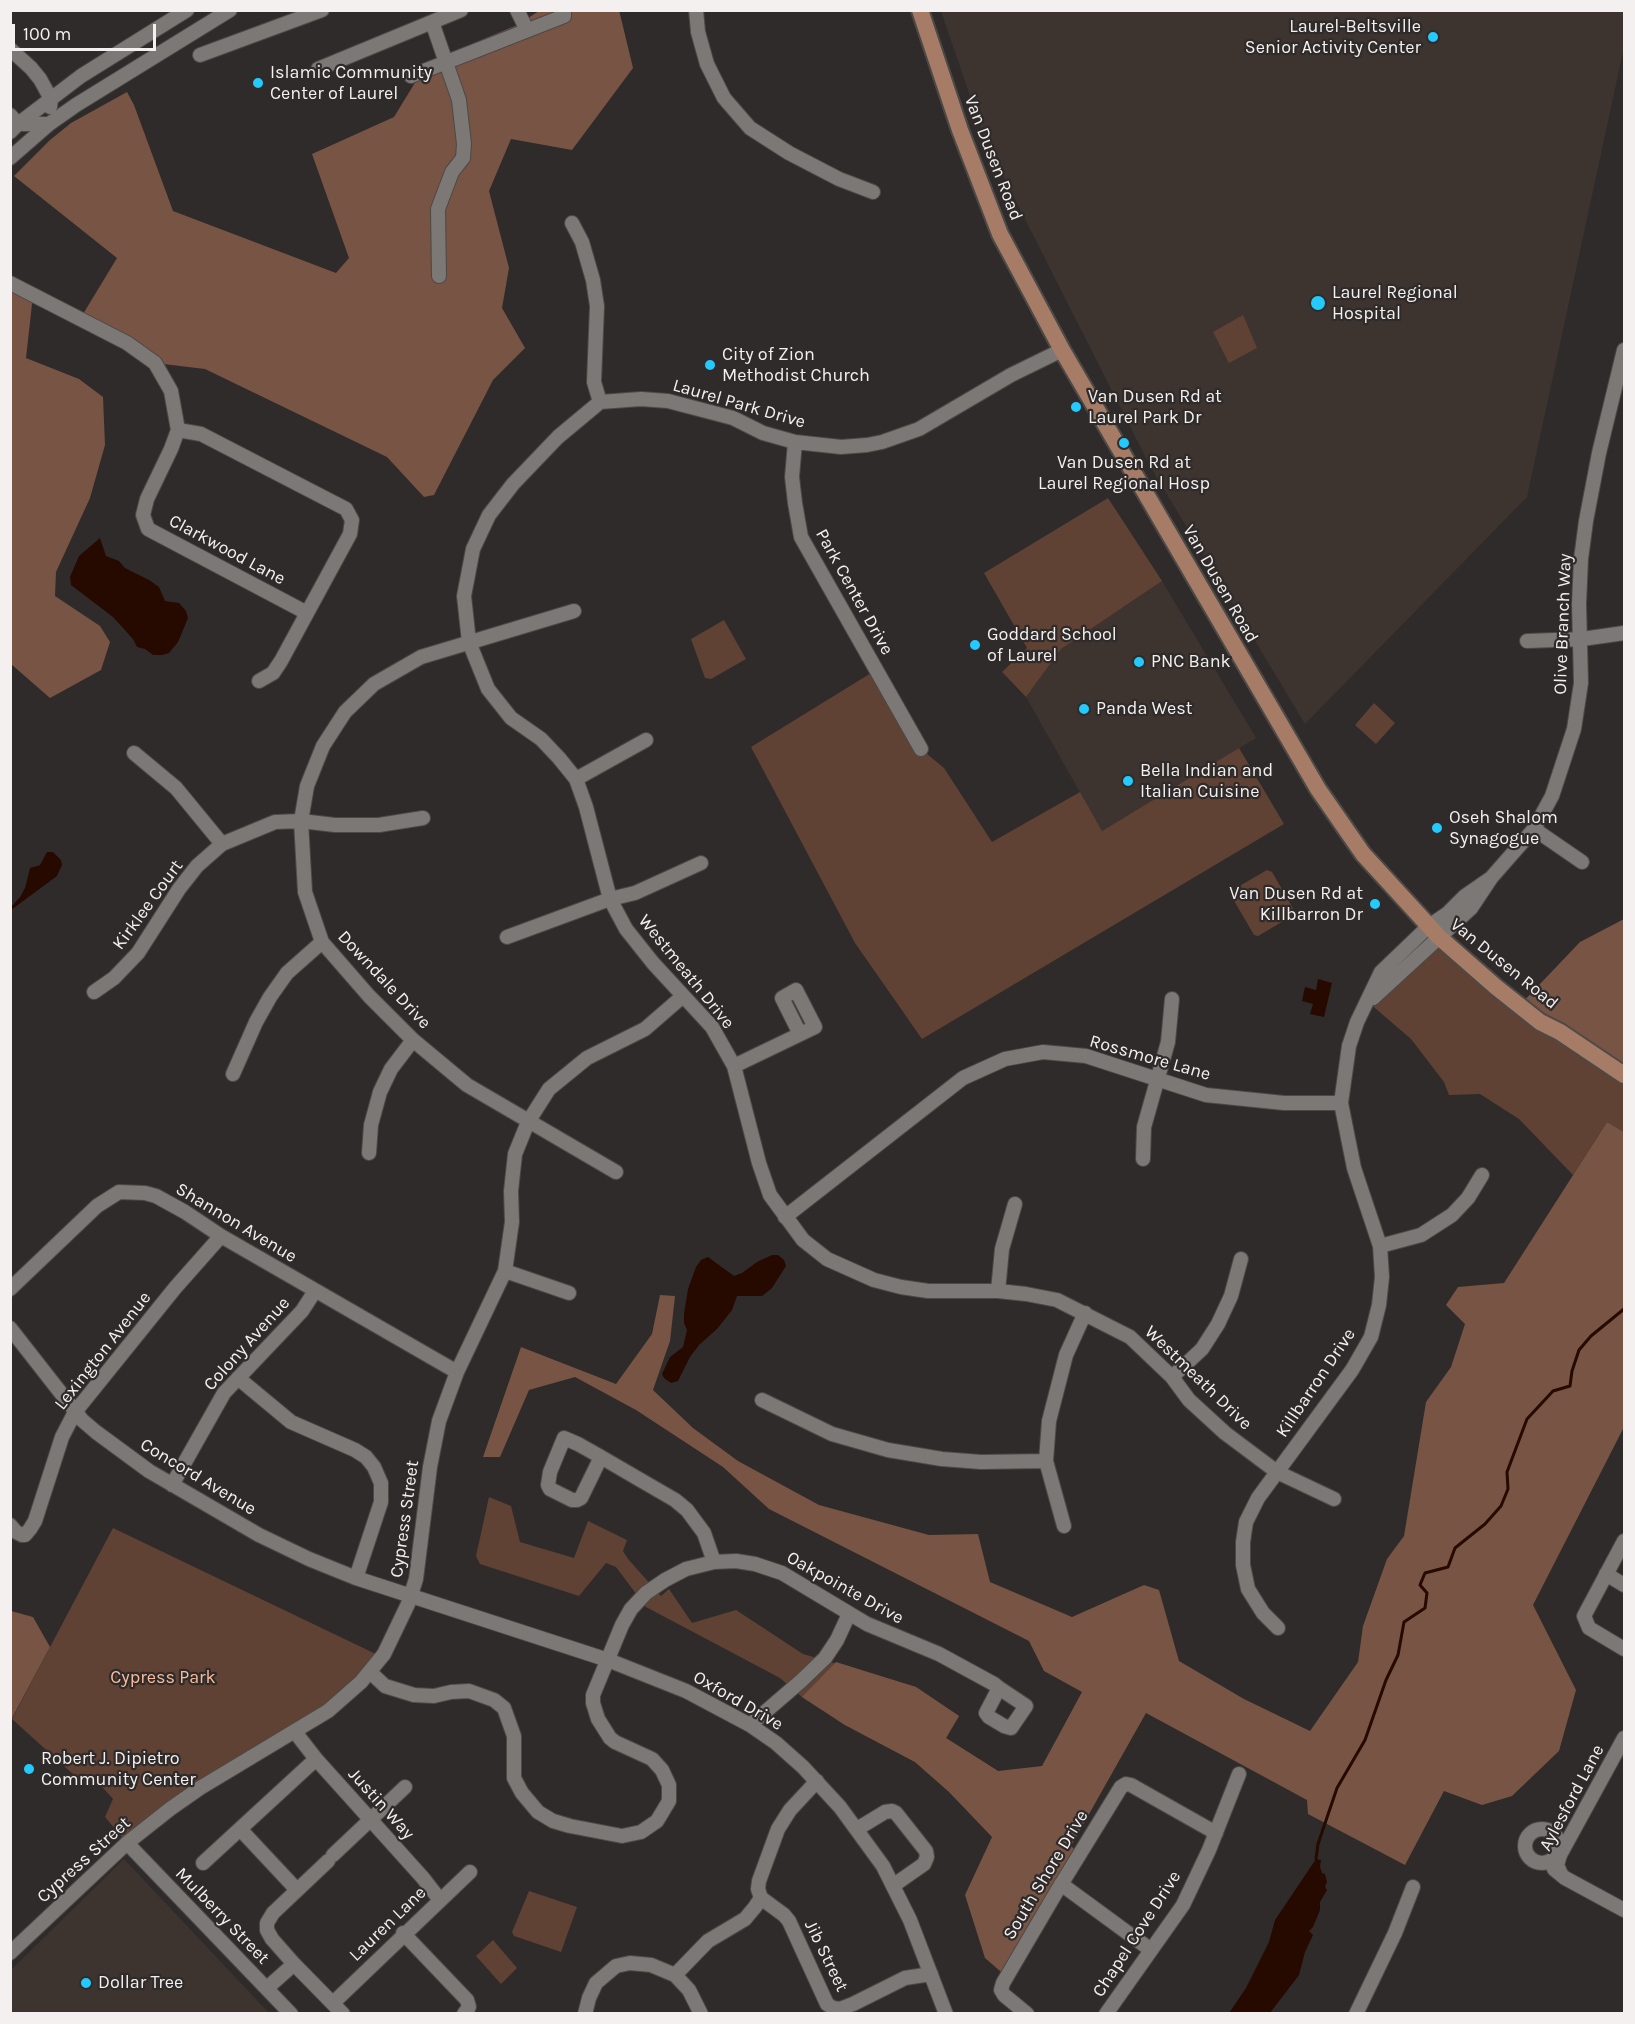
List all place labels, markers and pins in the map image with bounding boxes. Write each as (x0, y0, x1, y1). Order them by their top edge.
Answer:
place label: Laurel-Beltsville Senior Activity Center (1245, 16, 1421, 58)
marker: Laurel-Beltsville Senior Activity Center (1426, 30, 1440, 44)
place label: Islamic Community Center of Laurel (270, 62, 432, 104)
marker: Islamic Community Center of Laurel (251, 76, 265, 90)
place label: Laurel Regional Hospital (1332, 282, 1458, 324)
marker: Laurel Regional Hospital (1309, 294, 1327, 312)
place label: City of Zion Methodist Church (722, 344, 870, 386)
marker: City of Zion Methodist Church (703, 358, 717, 372)
place label: Van Dusen Rd at Laurel Park Dr (1088, 386, 1222, 428)
marker: Van Dusen Rd at Laurel Park Dr (1069, 400, 1083, 414)
marker: Van Dusen Rd at Laurel Regional Hosp (1117, 436, 1131, 450)
place label: Van Dusen Rd at Laurel Regional Hosp (1038, 452, 1210, 494)
place label: Goddard School of Laurel (987, 624, 1117, 666)
marker: Goddard School of Laurel (968, 638, 982, 652)
place label: PNC Bank (1151, 651, 1231, 673)
marker: PNC Bank (1132, 655, 1146, 669)
place label: Panda West (1096, 698, 1193, 720)
marker: Panda West (1077, 702, 1091, 716)
place label: Bella Indian and Italian Cuisine (1140, 760, 1273, 802)
marker: Bella Indian and Italian Cuisine (1121, 774, 1135, 788)
place label: Oseh Shalom Synagogue (1449, 807, 1558, 850)
marker: Oseh Shalom Synagogue (1430, 821, 1444, 835)
place label: Van Dusen Rd at Killbarron Dr (1229, 883, 1363, 926)
marker: Van Dusen Rd at Killbarron Dr (1368, 897, 1382, 911)
place label: Robert J. Dipietro Community Center (41, 1748, 196, 1790)
marker: Robert J. Dipietro Community Center (22, 1762, 36, 1776)
place label: Dollar Tree (98, 1972, 183, 1994)
marker: Dollar Tree (79, 1976, 93, 1990)

